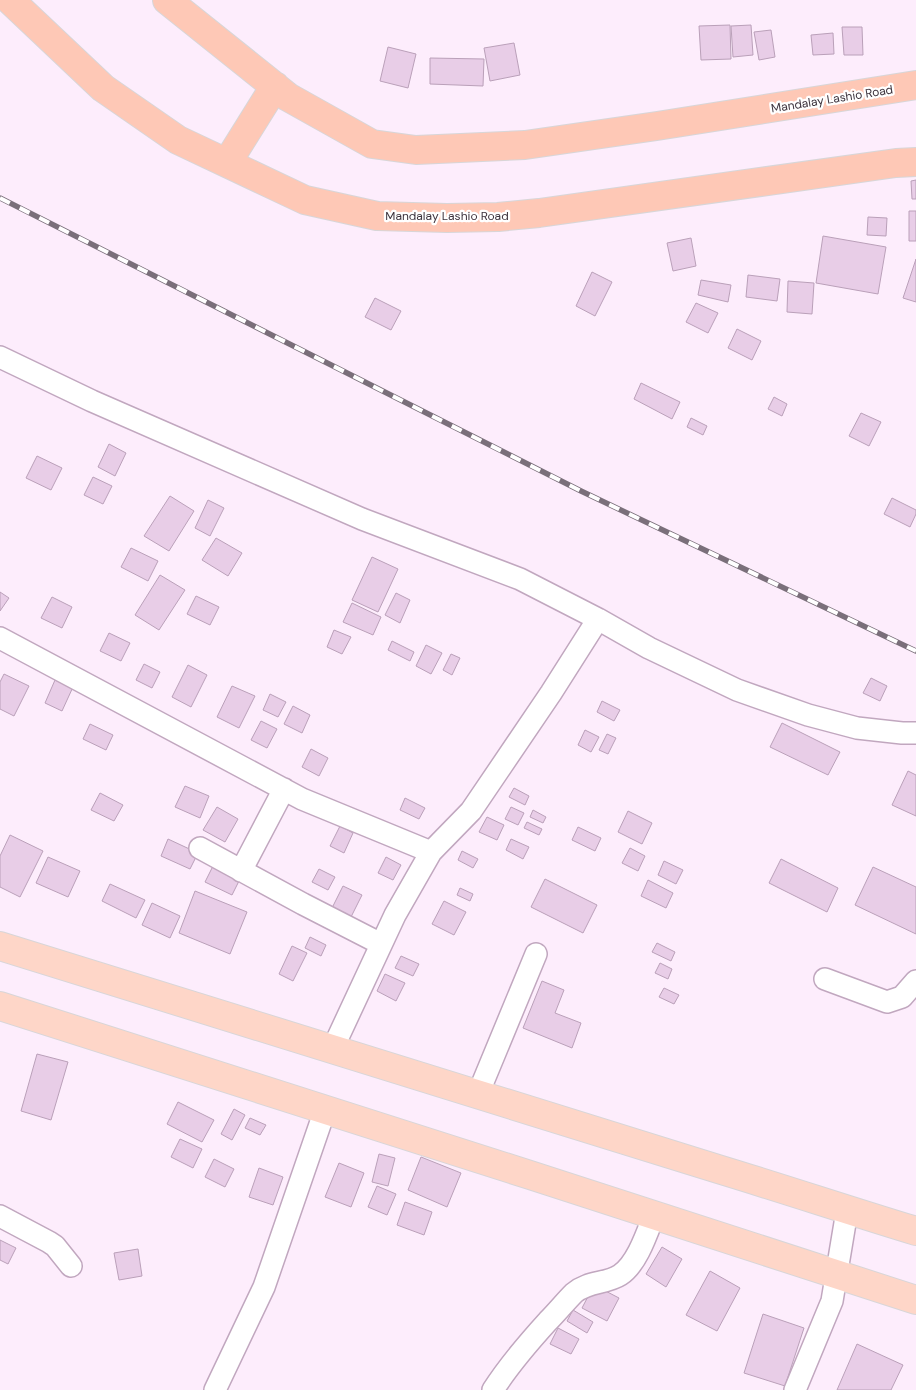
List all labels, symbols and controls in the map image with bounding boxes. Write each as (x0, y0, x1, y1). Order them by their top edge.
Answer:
street label: Mandalay Lashio Road (770, 81, 894, 117)
street label: Mandalay Lashio Road (385, 208, 509, 224)

